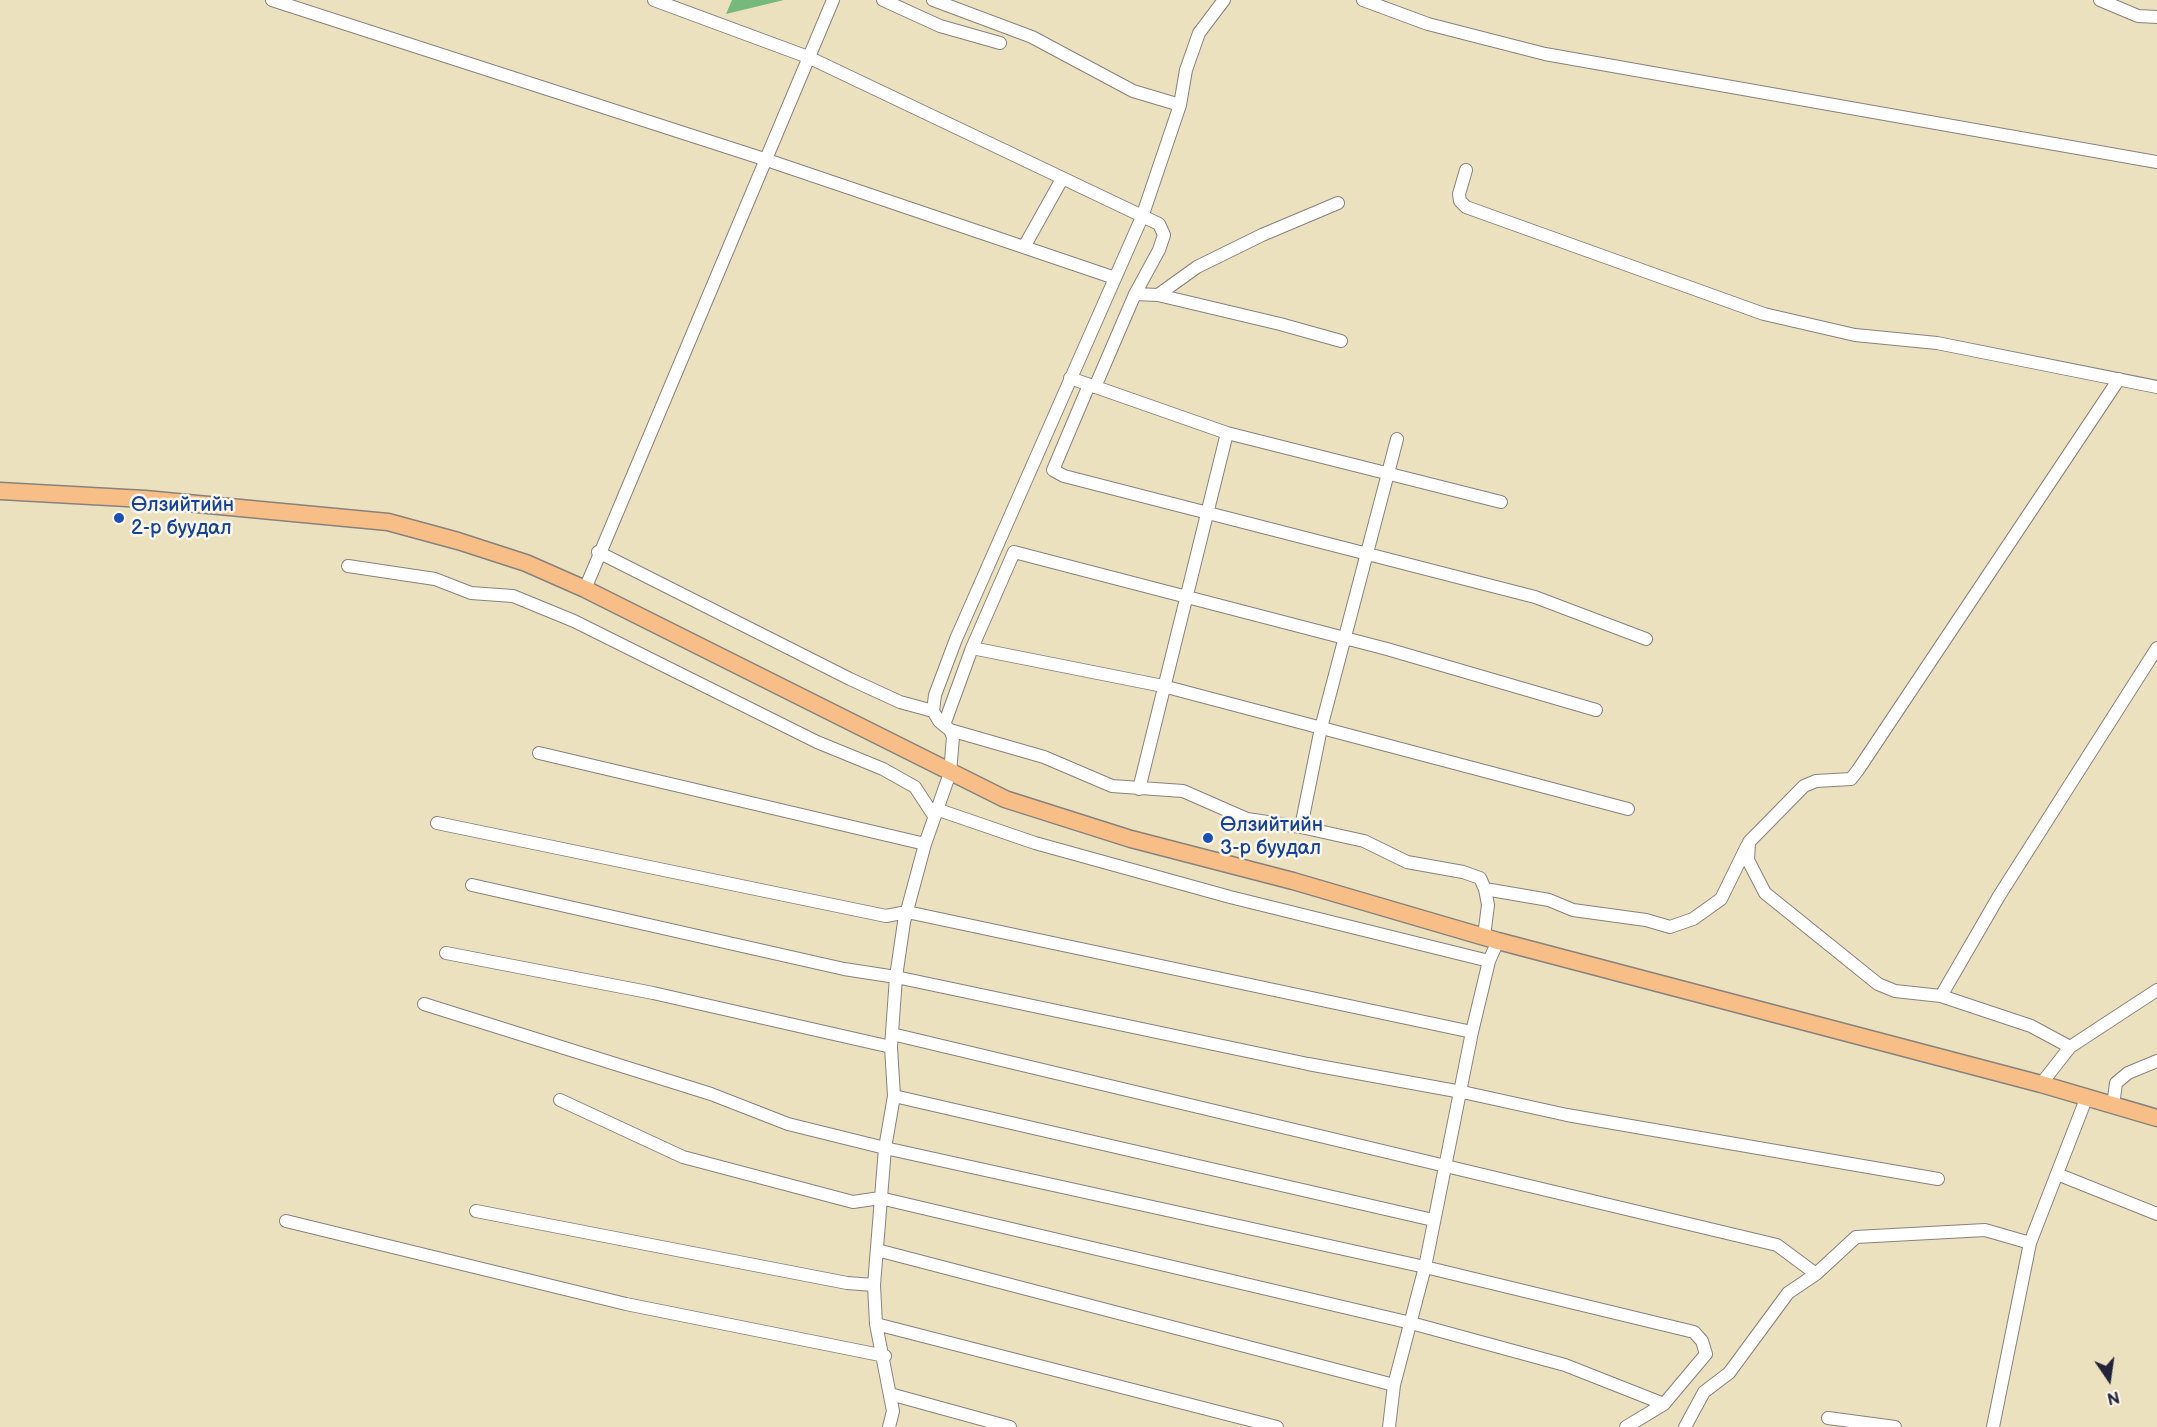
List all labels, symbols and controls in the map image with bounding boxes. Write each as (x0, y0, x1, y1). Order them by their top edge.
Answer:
place label: Өлзийтийн 2-р буудал (131, 494, 234, 541)
marker: Өлзийтийн 2-р буудал (112, 511, 126, 525)
place label: Өлзийтийн 3-р буудал (1220, 814, 1323, 861)
marker: Өлзийтийн 3-р буудал (1201, 831, 1215, 845)
north arrow (2079, 1349, 2139, 1409)
text: N (2105, 1386, 2121, 1408)

